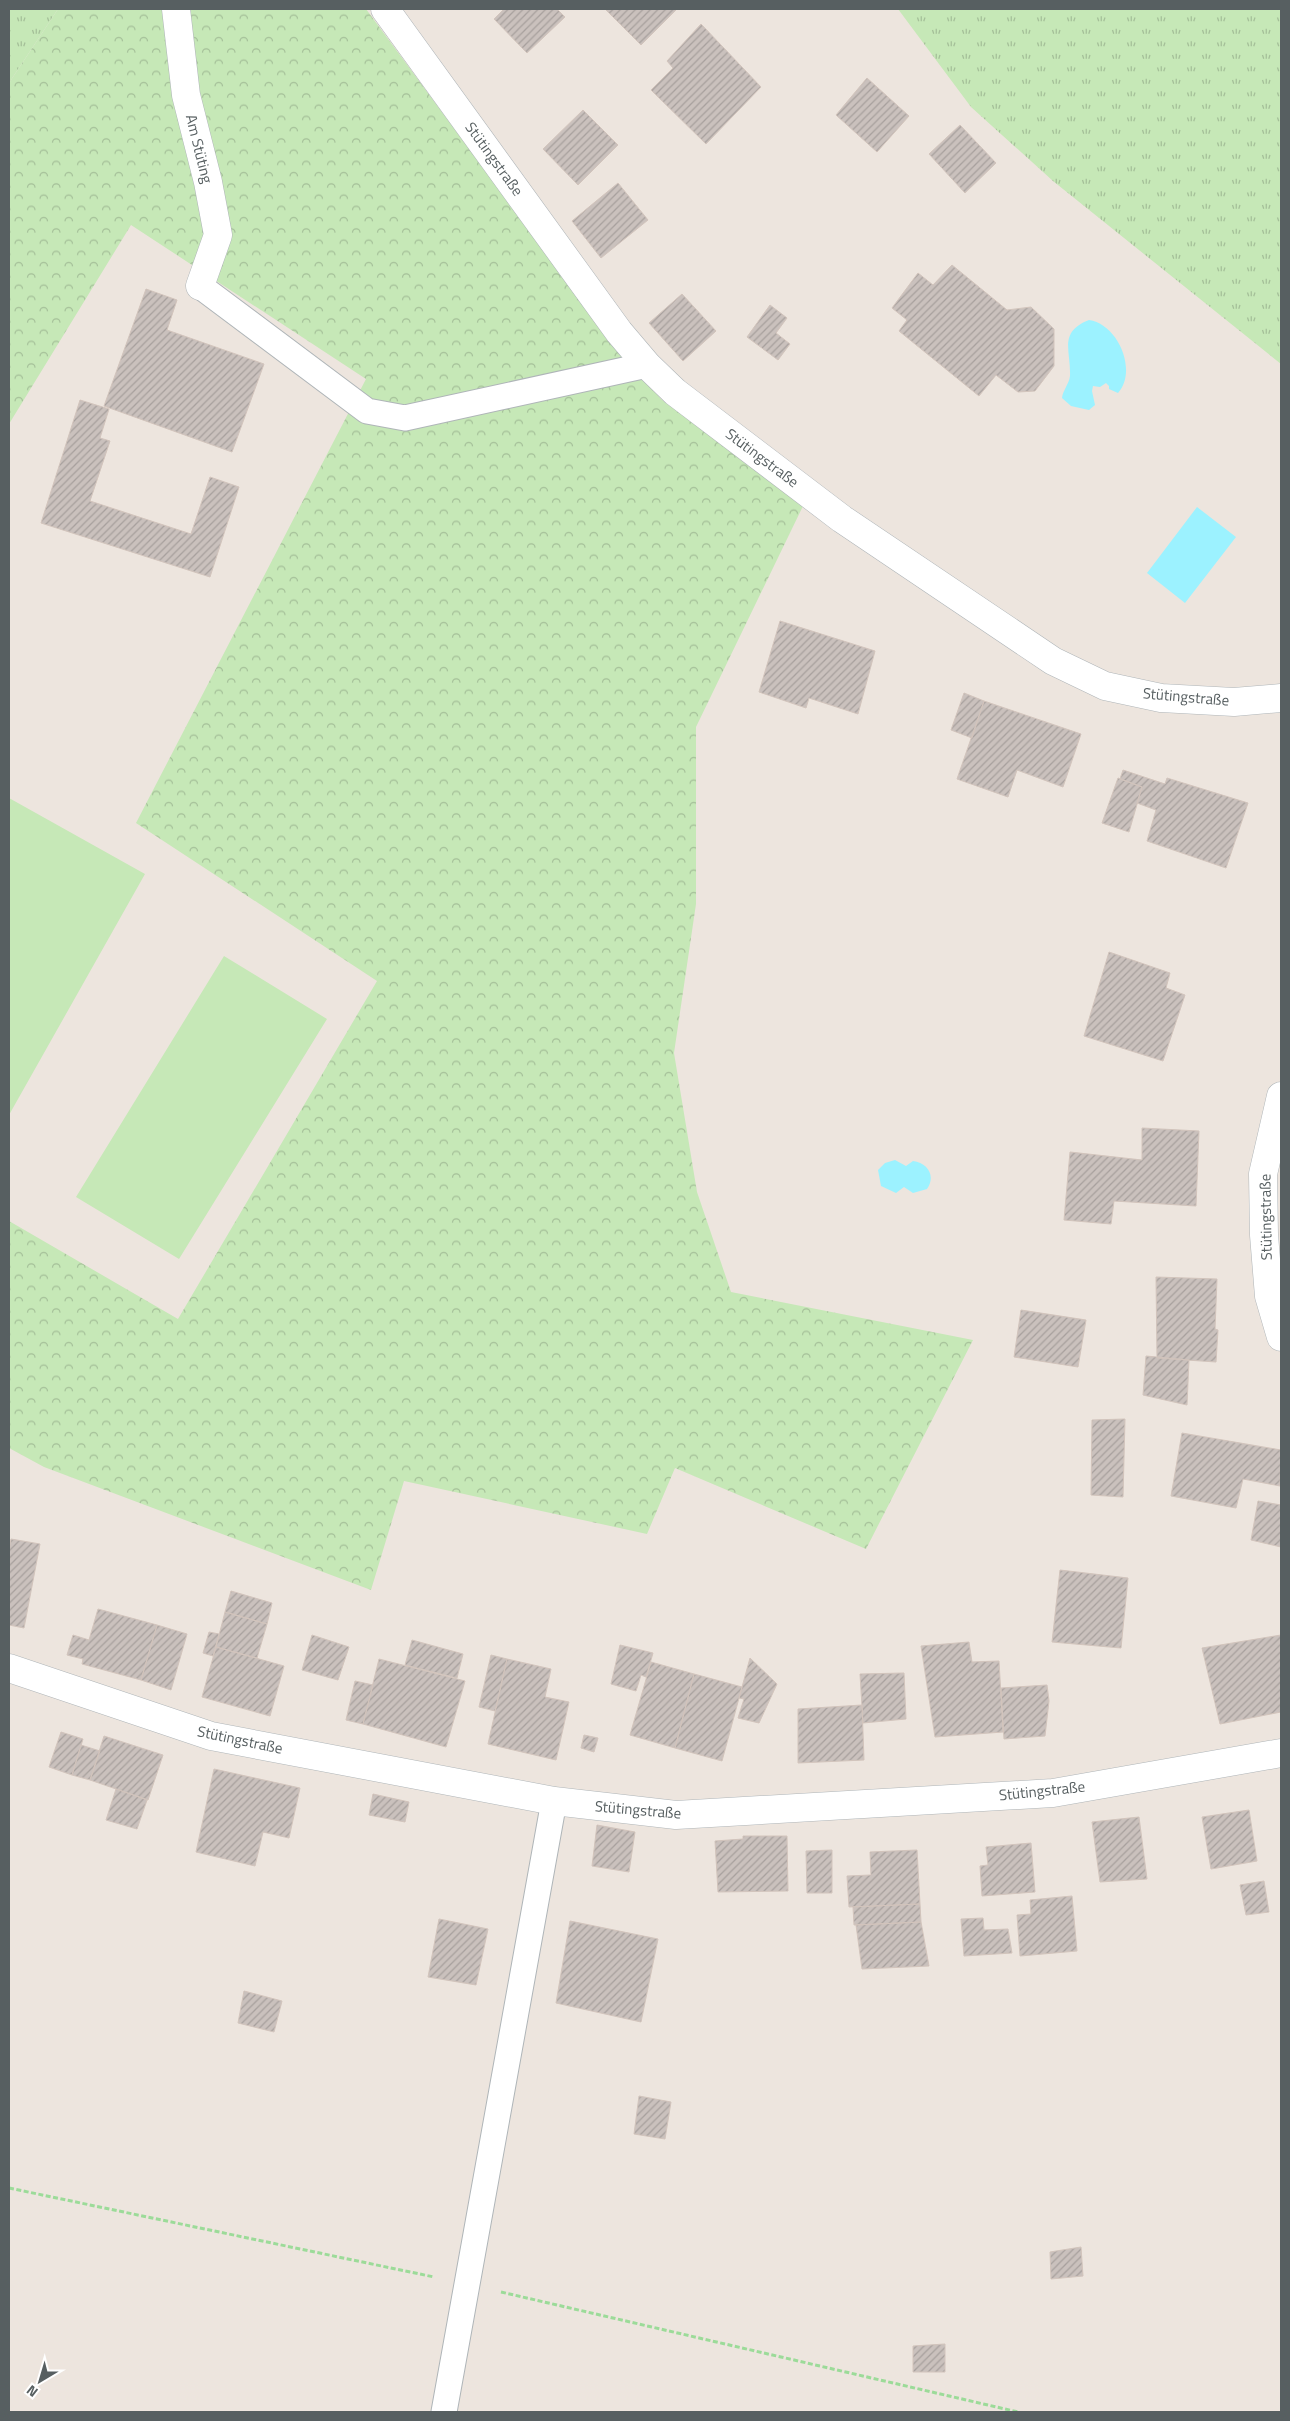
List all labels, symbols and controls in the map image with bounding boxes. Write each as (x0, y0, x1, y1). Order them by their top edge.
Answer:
street label: Am Stüting (180, 112, 219, 186)
street label: Stütingstraße (460, 117, 529, 201)
street label: Stütingstraße (721, 422, 804, 493)
street label: Stütingstraße (1142, 681, 1230, 712)
street label: Stütingstraße (1253, 1173, 1278, 1261)
street label: Stütingstraße (195, 1719, 285, 1760)
street label: Stütingstraße (998, 1775, 1086, 1806)
street label: Stütingstraße (594, 1794, 682, 1825)
north arrow (15, 2356, 65, 2406)
text: N (21, 2380, 42, 2403)

